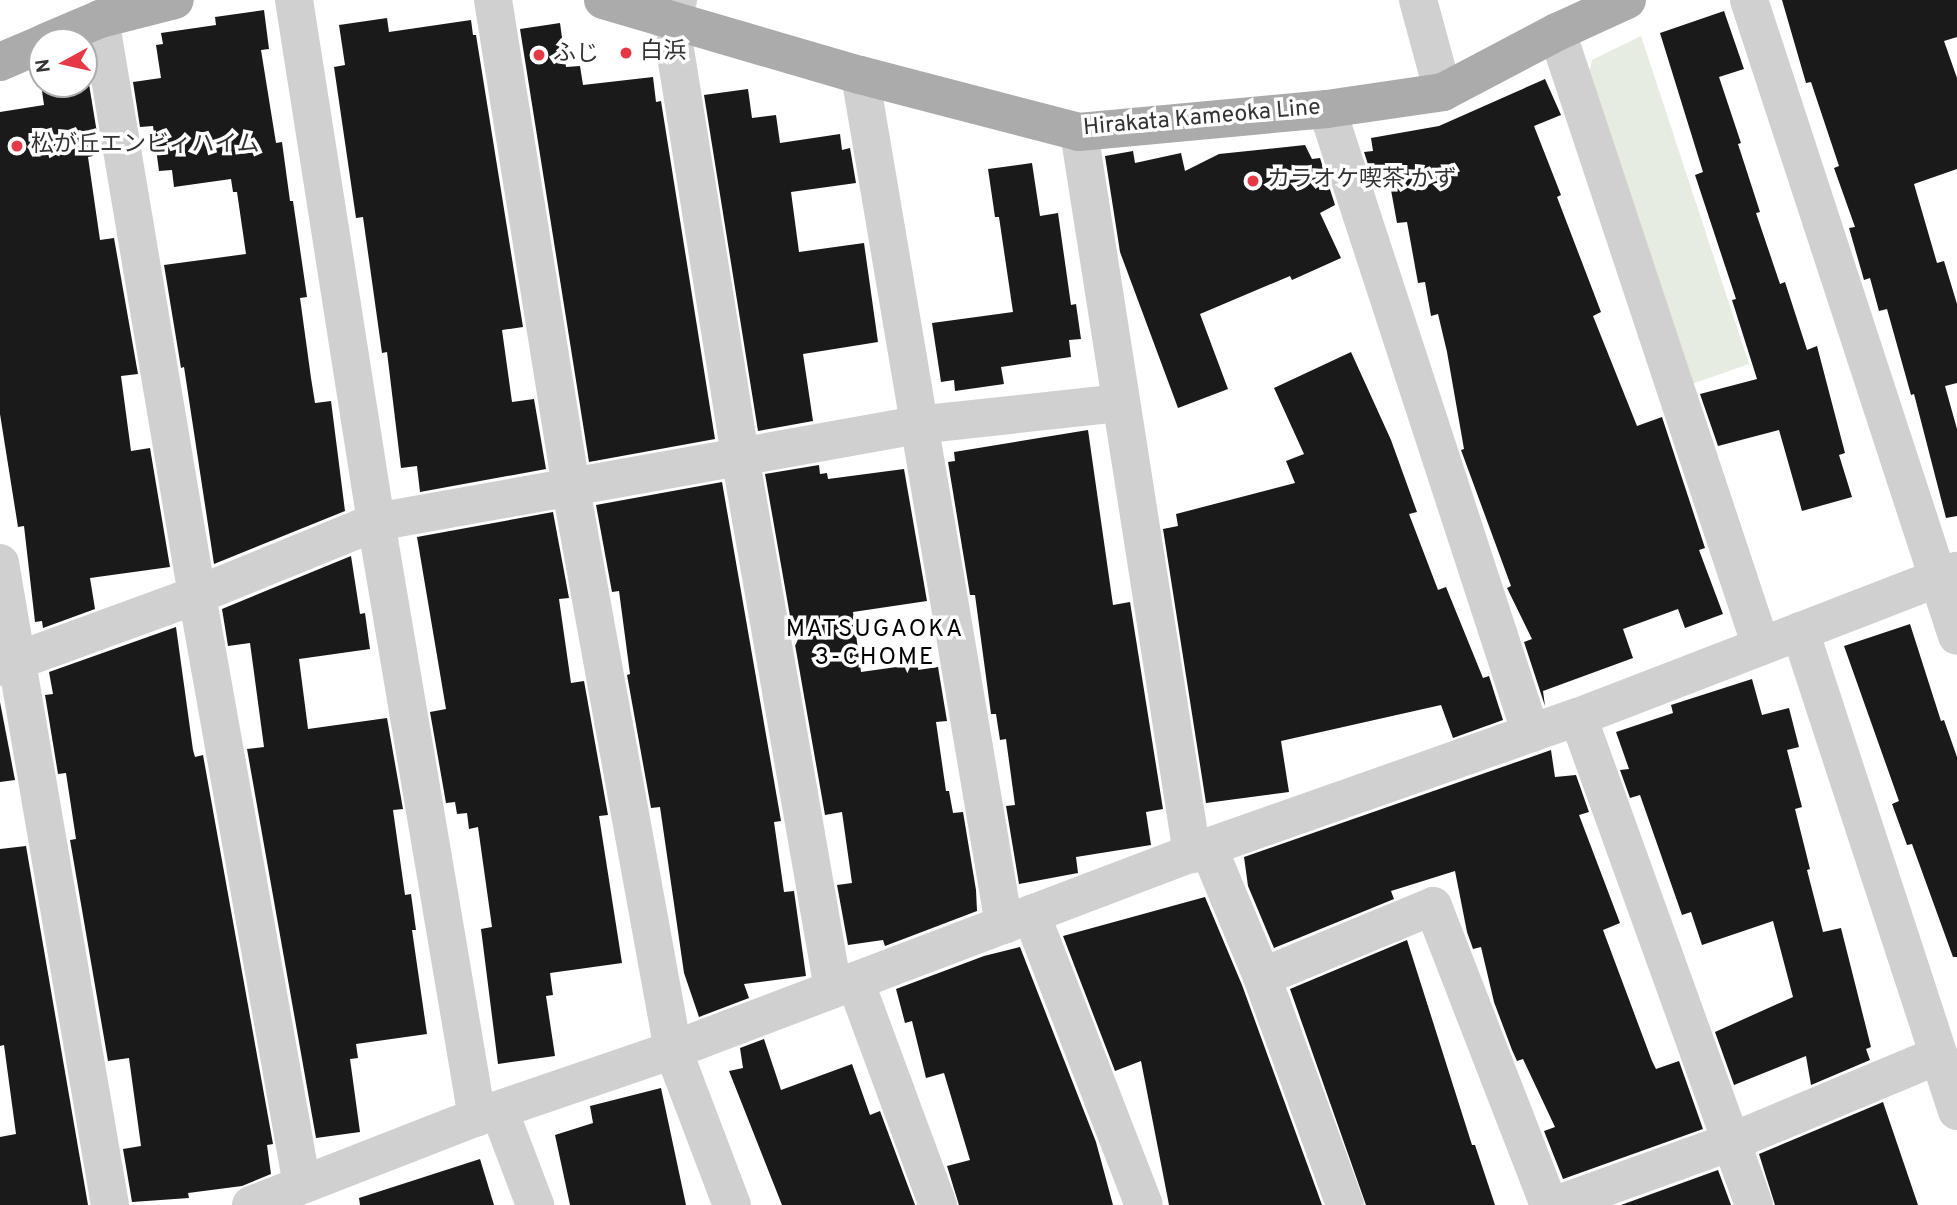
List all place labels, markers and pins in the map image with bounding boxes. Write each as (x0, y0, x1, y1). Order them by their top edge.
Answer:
place label: 白浜 (640, 39, 686, 67)
place label: ふじ (553, 41, 599, 69)
marker: 白浜 (618, 45, 634, 61)
marker: ふじ (531, 47, 547, 63)
place label: 松が丘エンビィハイム (31, 132, 261, 160)
marker: 松が丘エンビィハイム (9, 138, 25, 154)
place label: カラオケ喫茶 かず (1267, 167, 1456, 195)
marker: カラオケ喫茶 かず (1245, 173, 1261, 189)

